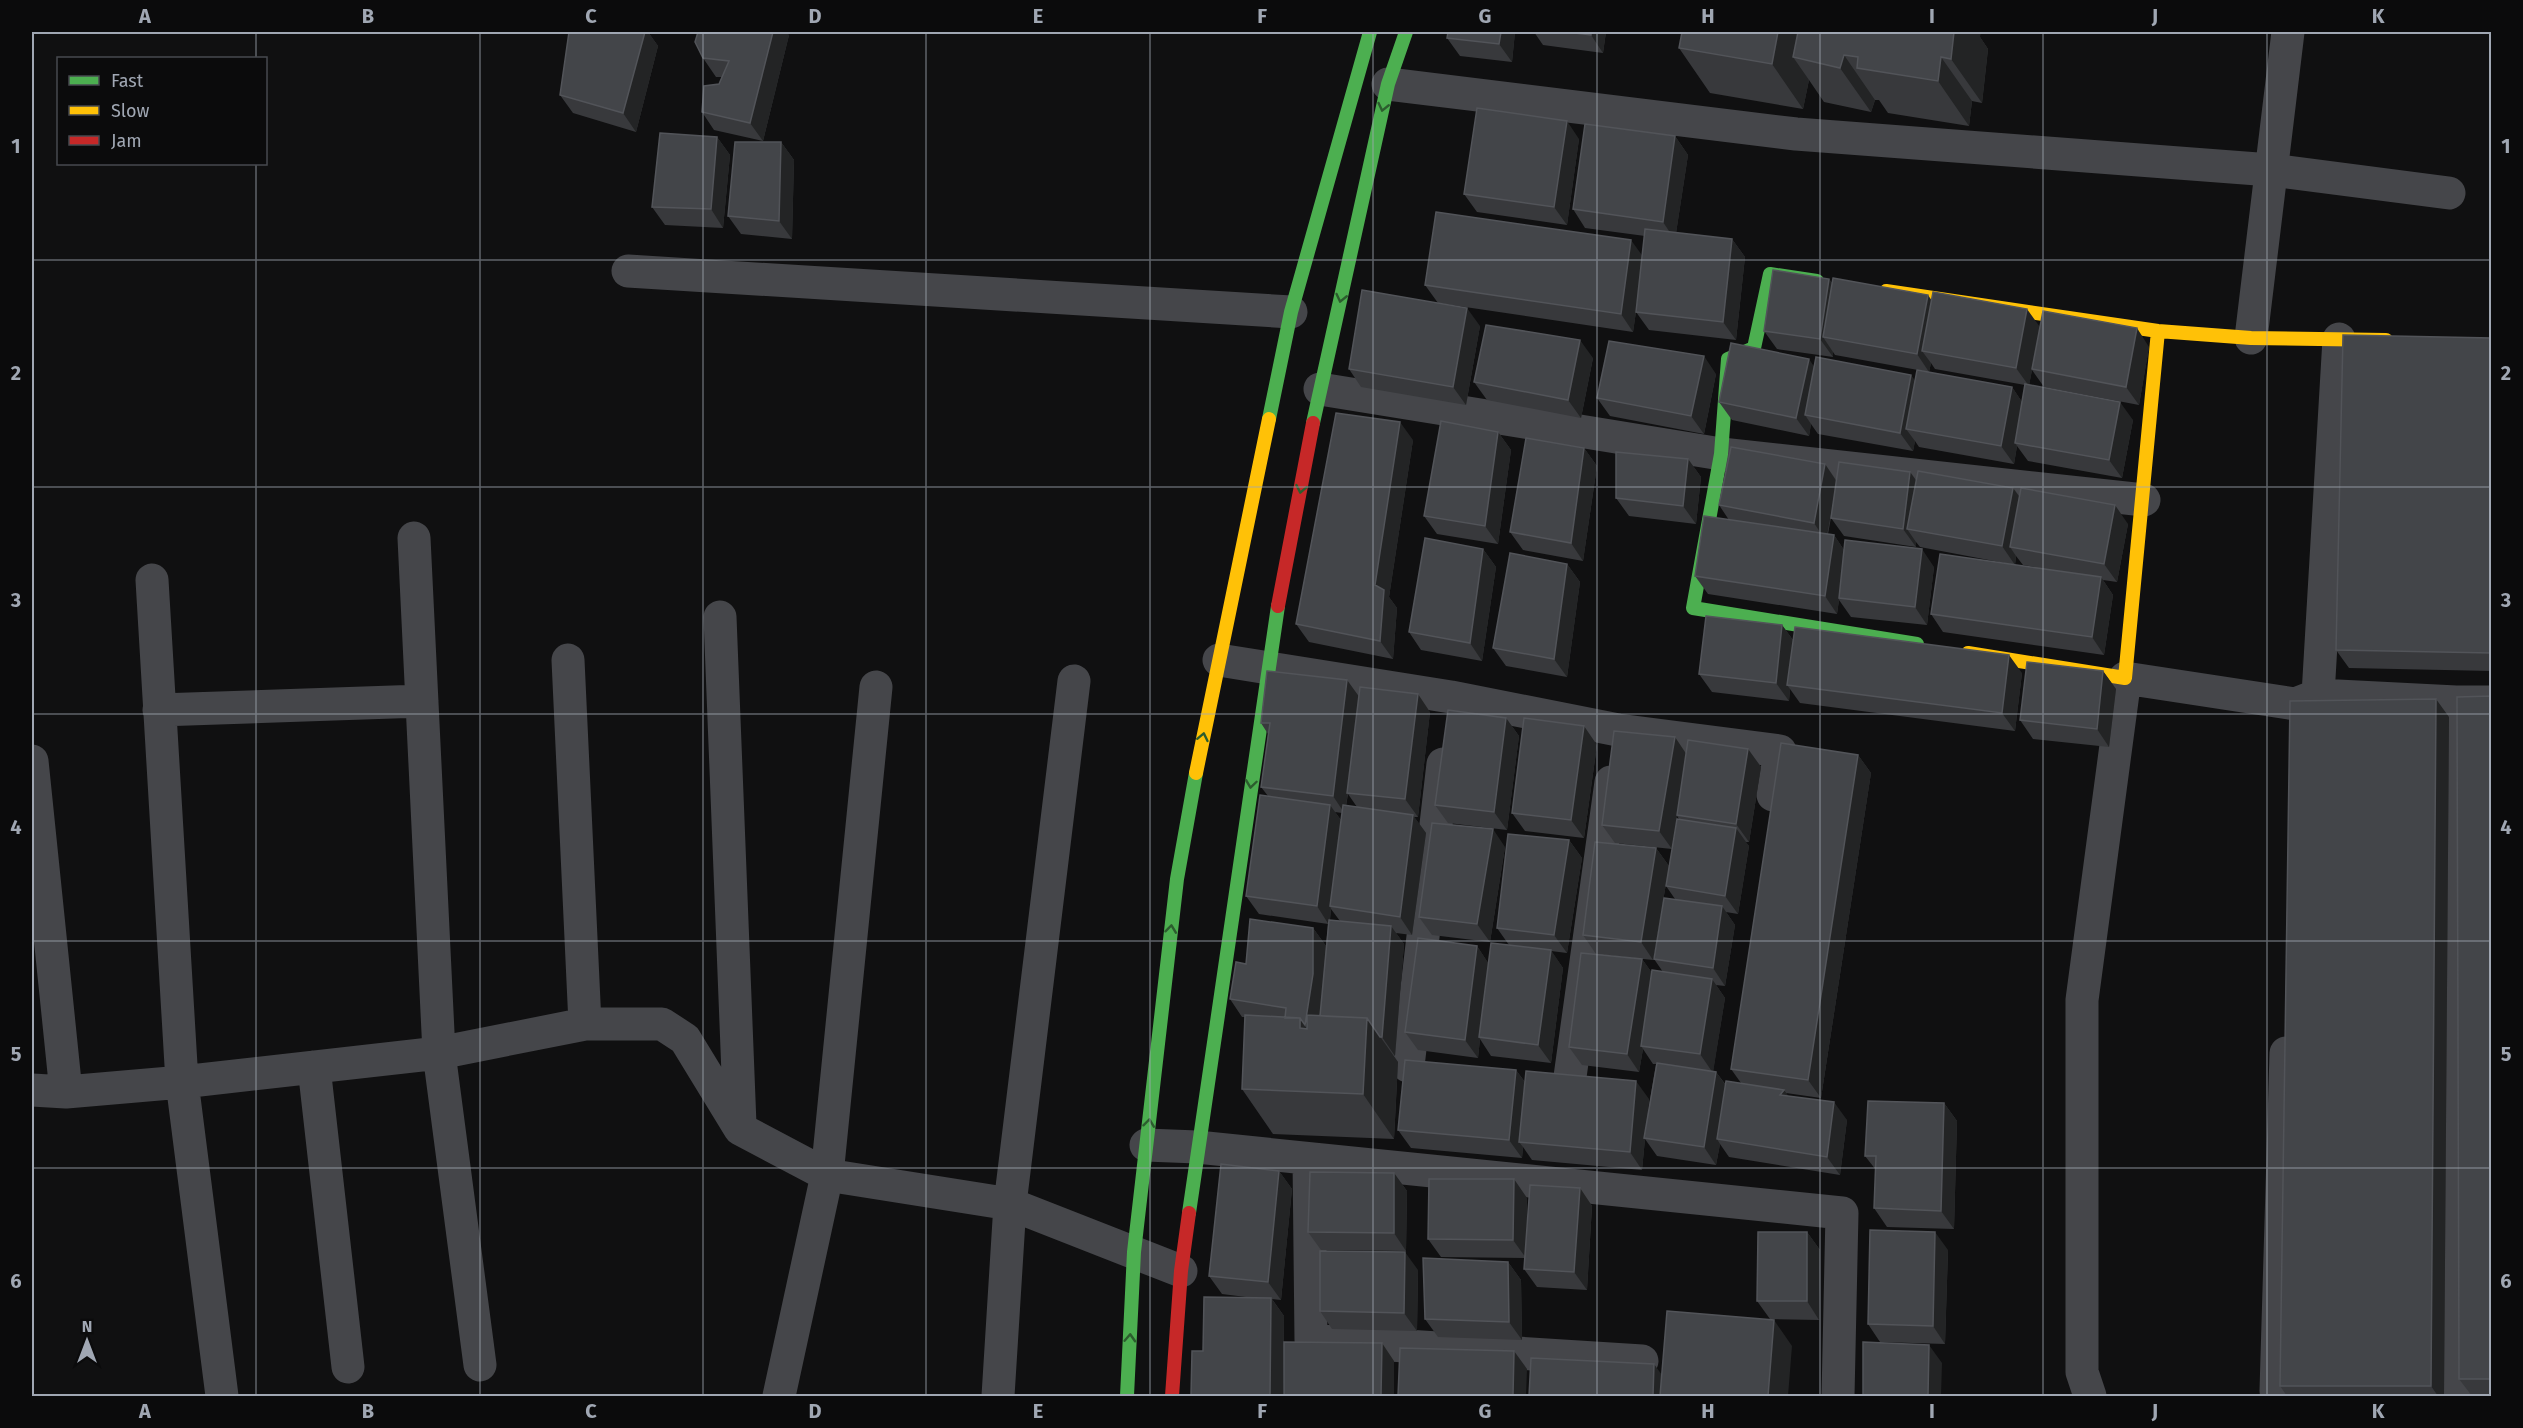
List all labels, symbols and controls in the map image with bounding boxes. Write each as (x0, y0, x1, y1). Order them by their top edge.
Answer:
text: A (138, 4, 152, 28)
text: B (362, 4, 374, 28)
text: C (585, 4, 597, 28)
text: D (808, 4, 822, 28)
text: E (1033, 4, 1043, 28)
text: F (1257, 4, 1267, 28)
text: G (1479, 4, 1491, 28)
text: H (1701, 4, 1715, 28)
text: I (1929, 4, 1935, 28)
text: J (2151, 4, 2158, 28)
text: K (2372, 4, 2385, 28)
legend (57, 57, 267, 165)
text: Fast (111, 70, 144, 92)
text: Slow (111, 100, 150, 122)
one-way arrow (1377, 102, 1390, 112)
text: Jam (111, 130, 142, 152)
text: 1 (11, 134, 21, 158)
text: 1 (2501, 134, 2511, 158)
one-way arrow (1335, 293, 1348, 303)
text: 2 (11, 361, 21, 385)
text: 2 (2501, 361, 2511, 385)
one-way arrow (1295, 483, 1308, 493)
text: 3 (10, 588, 21, 612)
text: 3 (2500, 588, 2511, 612)
one-way arrow (1196, 732, 1209, 742)
one-way arrow (1246, 780, 1258, 789)
text: 4 (10, 815, 22, 839)
text: 4 (2500, 815, 2512, 839)
one-way arrow (1164, 925, 1177, 934)
text: 5 (11, 1042, 22, 1066)
text: 5 (2501, 1042, 2512, 1066)
one-way arrow (1142, 1118, 1154, 1128)
text: 6 (10, 1269, 22, 1293)
text: 6 (2500, 1269, 2512, 1293)
north arrow (57, 1311, 117, 1371)
text: N (82, 1317, 92, 1336)
one-way arrow (1123, 1334, 1136, 1343)
text: A (138, 1399, 152, 1423)
text: B (362, 1399, 374, 1423)
text: C (585, 1399, 597, 1423)
text: D (808, 1399, 822, 1423)
text: E (1033, 1399, 1043, 1423)
text: F (1257, 1399, 1267, 1423)
text: G (1479, 1399, 1491, 1423)
text: H (1701, 1399, 1715, 1423)
text: I (1929, 1399, 1935, 1423)
text: J (2151, 1399, 2158, 1423)
text: K (2372, 1399, 2385, 1423)

